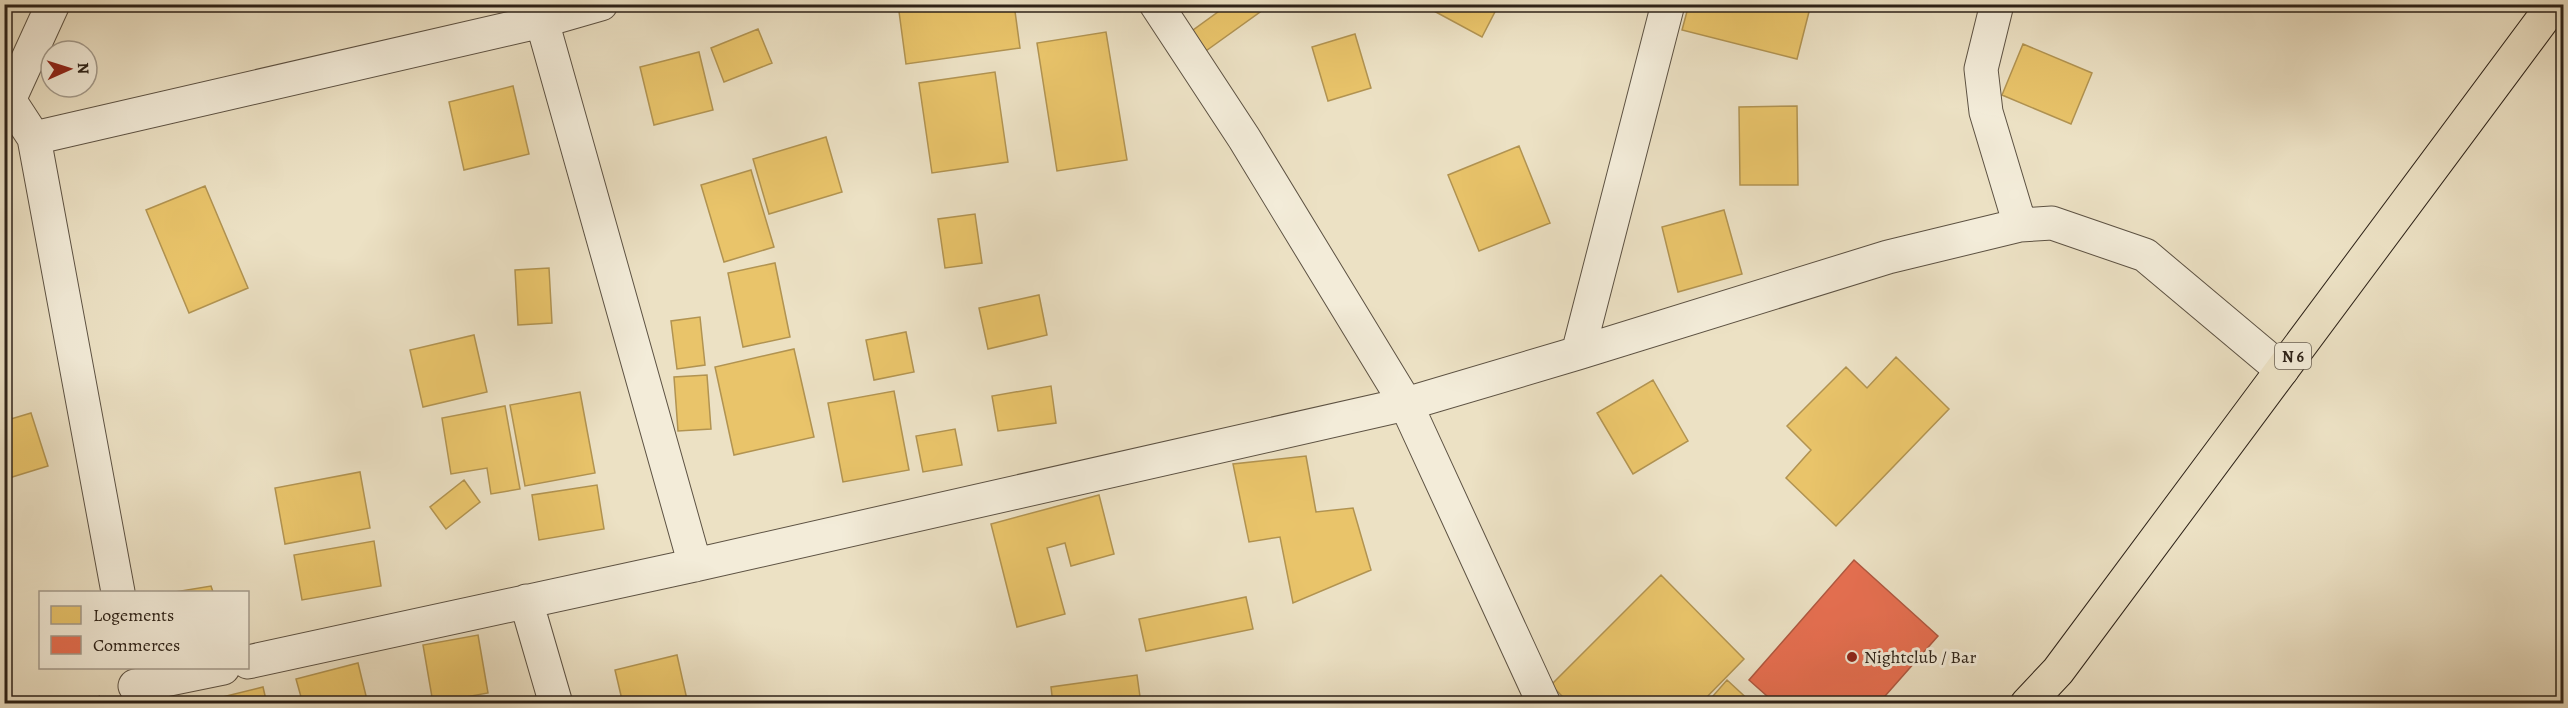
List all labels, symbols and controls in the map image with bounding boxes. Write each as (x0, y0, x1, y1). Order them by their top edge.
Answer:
north arrow (39, 39, 99, 99)
text: N (72, 62, 94, 75)
road number: N 6 (2275, 343, 2311, 369)
legend (39, 591, 249, 669)
text: Logements (93, 603, 174, 627)
text: Commerces (93, 633, 180, 657)
place label: Nightclub / Bar (1864, 645, 1976, 669)
marker: Nightclub / Bar (1845, 650, 1859, 664)

